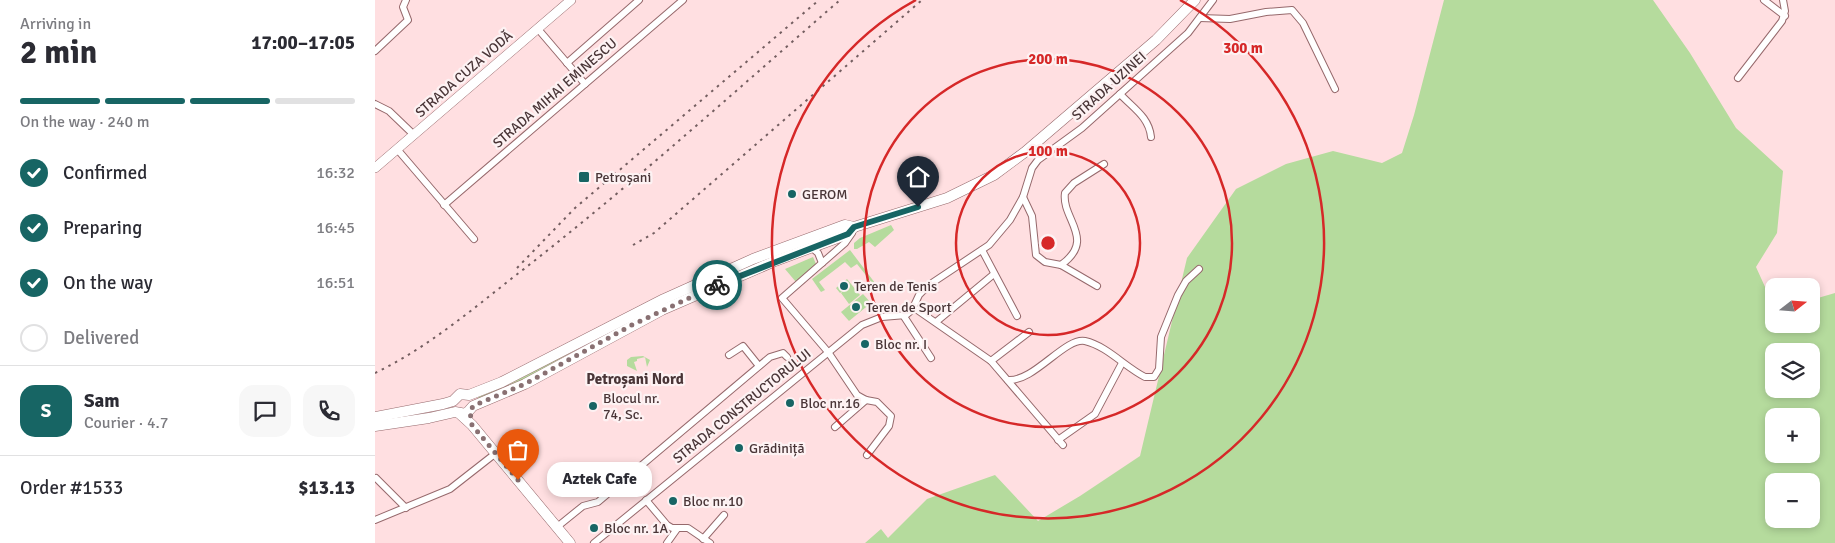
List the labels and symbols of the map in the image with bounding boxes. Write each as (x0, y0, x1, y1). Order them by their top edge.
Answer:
street label: STRADA CUZA VODĂ (412, 27, 516, 121)
street label: STRADA MIHAI EMINESCU (490, 35, 620, 151)
text: 300 m (1223, 39, 1263, 57)
street label: STRADA UZINEI (1068, 48, 1150, 124)
text: 200 m (1028, 50, 1068, 68)
text: 100 m (1028, 142, 1068, 160)
pin (897, 156, 939, 207)
place label: Petroșani (595, 169, 651, 186)
marker: Petroșani (577, 170, 591, 184)
place label: GEROM (802, 186, 848, 203)
marker: GEROM (786, 188, 798, 200)
centre of rings (1039, 234, 1057, 252)
courier (692, 260, 742, 310)
place label: Teren de Tenis (854, 278, 937, 295)
north arrow (1765, 278, 1820, 332)
marker: Teren de Tenis (838, 280, 850, 292)
place label: Teren de Sport (866, 299, 952, 316)
marker: Teren de Sport (850, 301, 862, 313)
place label: Bloc nr. I (875, 336, 927, 353)
marker: Bloc nr. I (859, 338, 871, 350)
street label: STRADA CONSTRUCTORULUI (670, 345, 814, 467)
district label: Petroșani Nord (586, 370, 684, 389)
place label: Blocul nr. 74, Sc. (603, 390, 660, 423)
place label: Bloc nr.16 (800, 395, 860, 412)
marker: Bloc nr.16 (784, 397, 796, 409)
marker: Blocul nr. 74, Sc. (587, 400, 599, 412)
pin (497, 429, 539, 480)
place label: Grădiniță (749, 440, 805, 457)
marker: Grădiniță (733, 442, 745, 454)
callout: Aztek Cafe (548, 462, 653, 498)
place label: Bloc nr.10 (683, 493, 743, 510)
marker: Bloc nr.10 (667, 495, 679, 507)
place label: Bloc nr. 1A (604, 520, 669, 537)
marker: Bloc nr. 1A (588, 522, 600, 534)

